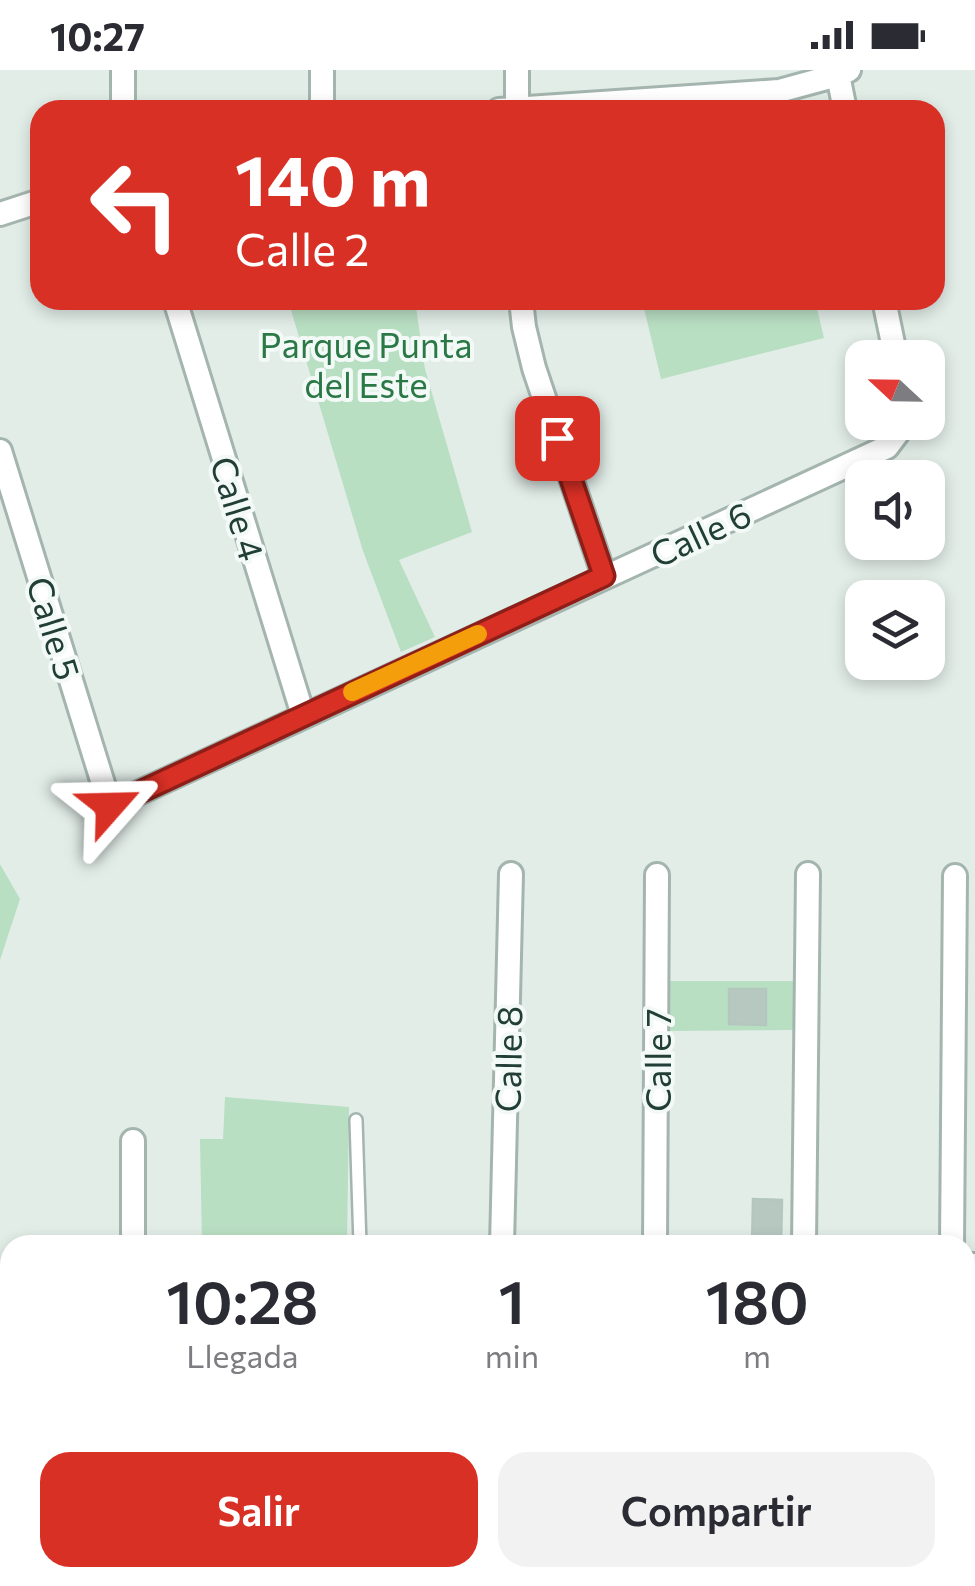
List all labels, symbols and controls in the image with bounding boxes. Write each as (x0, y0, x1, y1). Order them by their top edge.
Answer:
text: 10:27 (50, 12, 145, 59)
text: 140 m (235, 135, 431, 220)
icon: left (70, 140, 200, 270)
text: Calle 2 (235, 220, 370, 275)
park label: Parque Punta del Este (259, 322, 473, 405)
north arrow (845, 340, 945, 440)
map controls (845, 340, 945, 680)
pin (515, 396, 600, 481)
icon: arrive (530, 411, 585, 466)
street label: Calle 4 (203, 451, 275, 565)
button: sound (845, 460, 945, 560)
street label: Calle 6 (643, 491, 757, 575)
street label: Calle 5 (19, 571, 91, 685)
button: layers (845, 580, 945, 680)
position arrow (58, 754, 162, 858)
street label: Calle 8 (485, 1005, 529, 1113)
street label: Calle 7 (635, 1008, 678, 1112)
text: 10:28 (166, 1263, 318, 1336)
text: 1 (499, 1263, 525, 1336)
text: 180 (705, 1263, 809, 1336)
text: Llegada (186, 1335, 299, 1375)
text: min (485, 1335, 539, 1375)
text: m (743, 1335, 771, 1375)
button: Salir (40, 1452, 478, 1567)
button: Compartir (498, 1452, 935, 1567)

